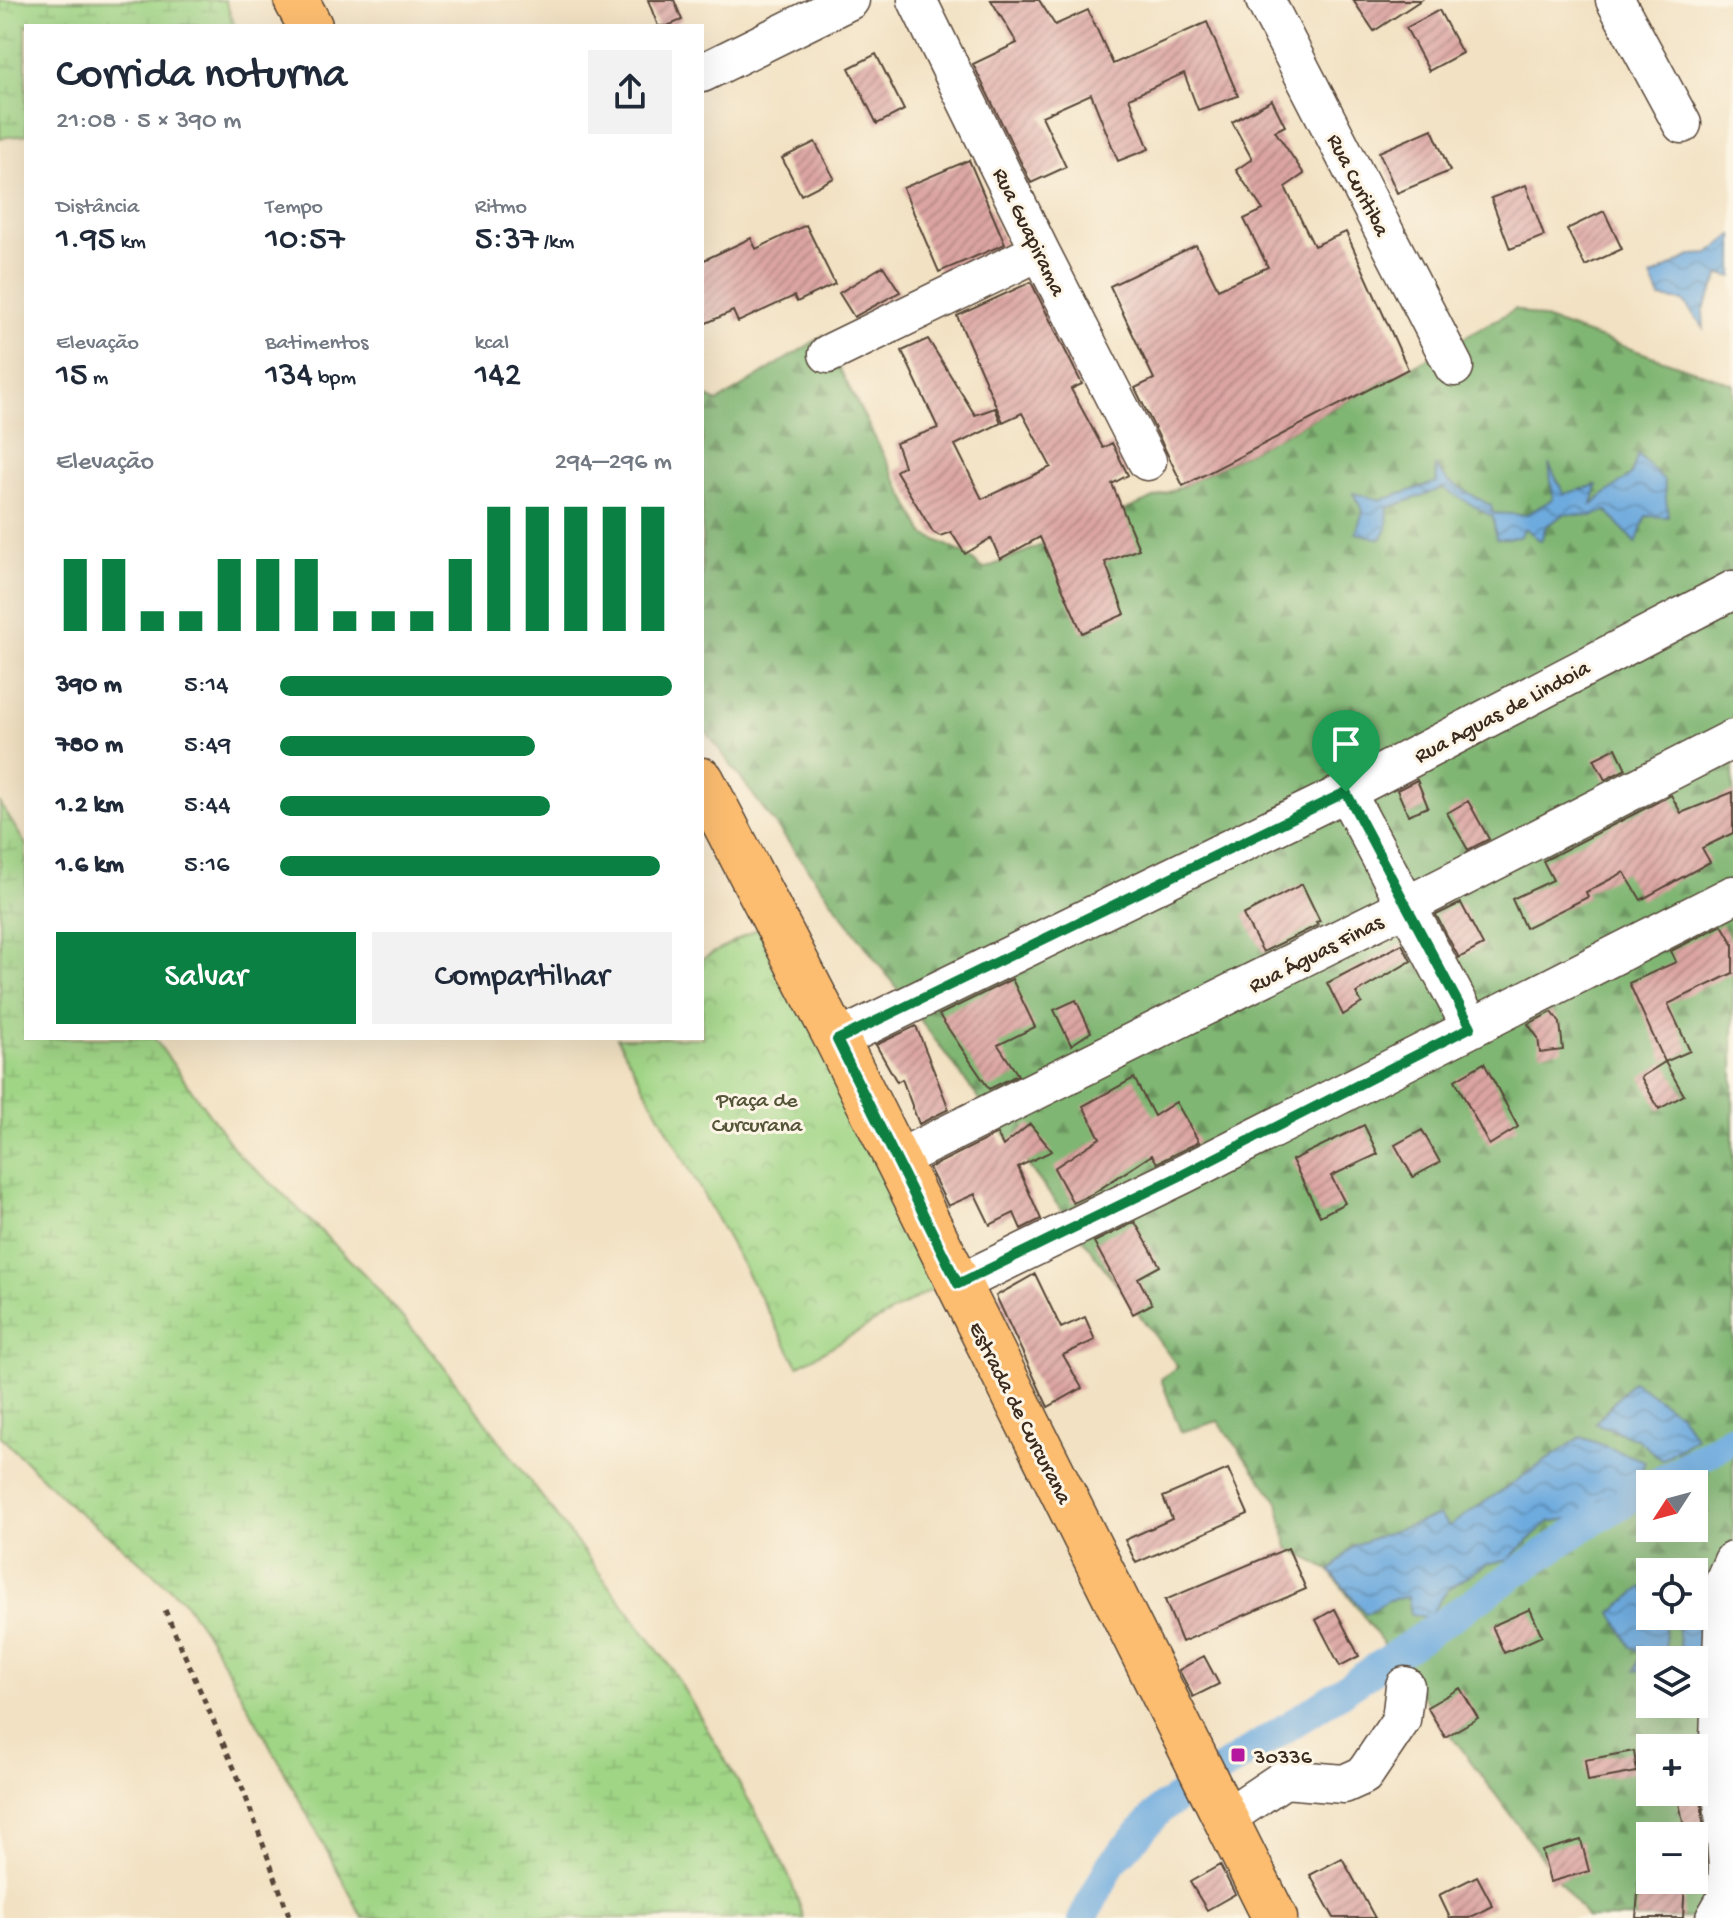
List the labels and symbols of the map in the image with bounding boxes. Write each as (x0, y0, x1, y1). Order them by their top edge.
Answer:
street label: Rua Curitiba (1320, 130, 1394, 242)
street label: Rua Guapirama (985, 165, 1070, 302)
street label: Rua Aguas de Lindoia (1411, 656, 1596, 771)
pin (1312, 710, 1380, 792)
street label: Rua Águas Finas (1245, 910, 1389, 1001)
park label: Praça de Curcurana (712, 1089, 803, 1140)
street label: Estrada de Curcurana (961, 1318, 1076, 1510)
north arrow (1636, 1470, 1708, 1542)
marker: 30336 (1229, 1746, 1247, 1764)
place label: 30336 (1253, 1746, 1313, 1772)

